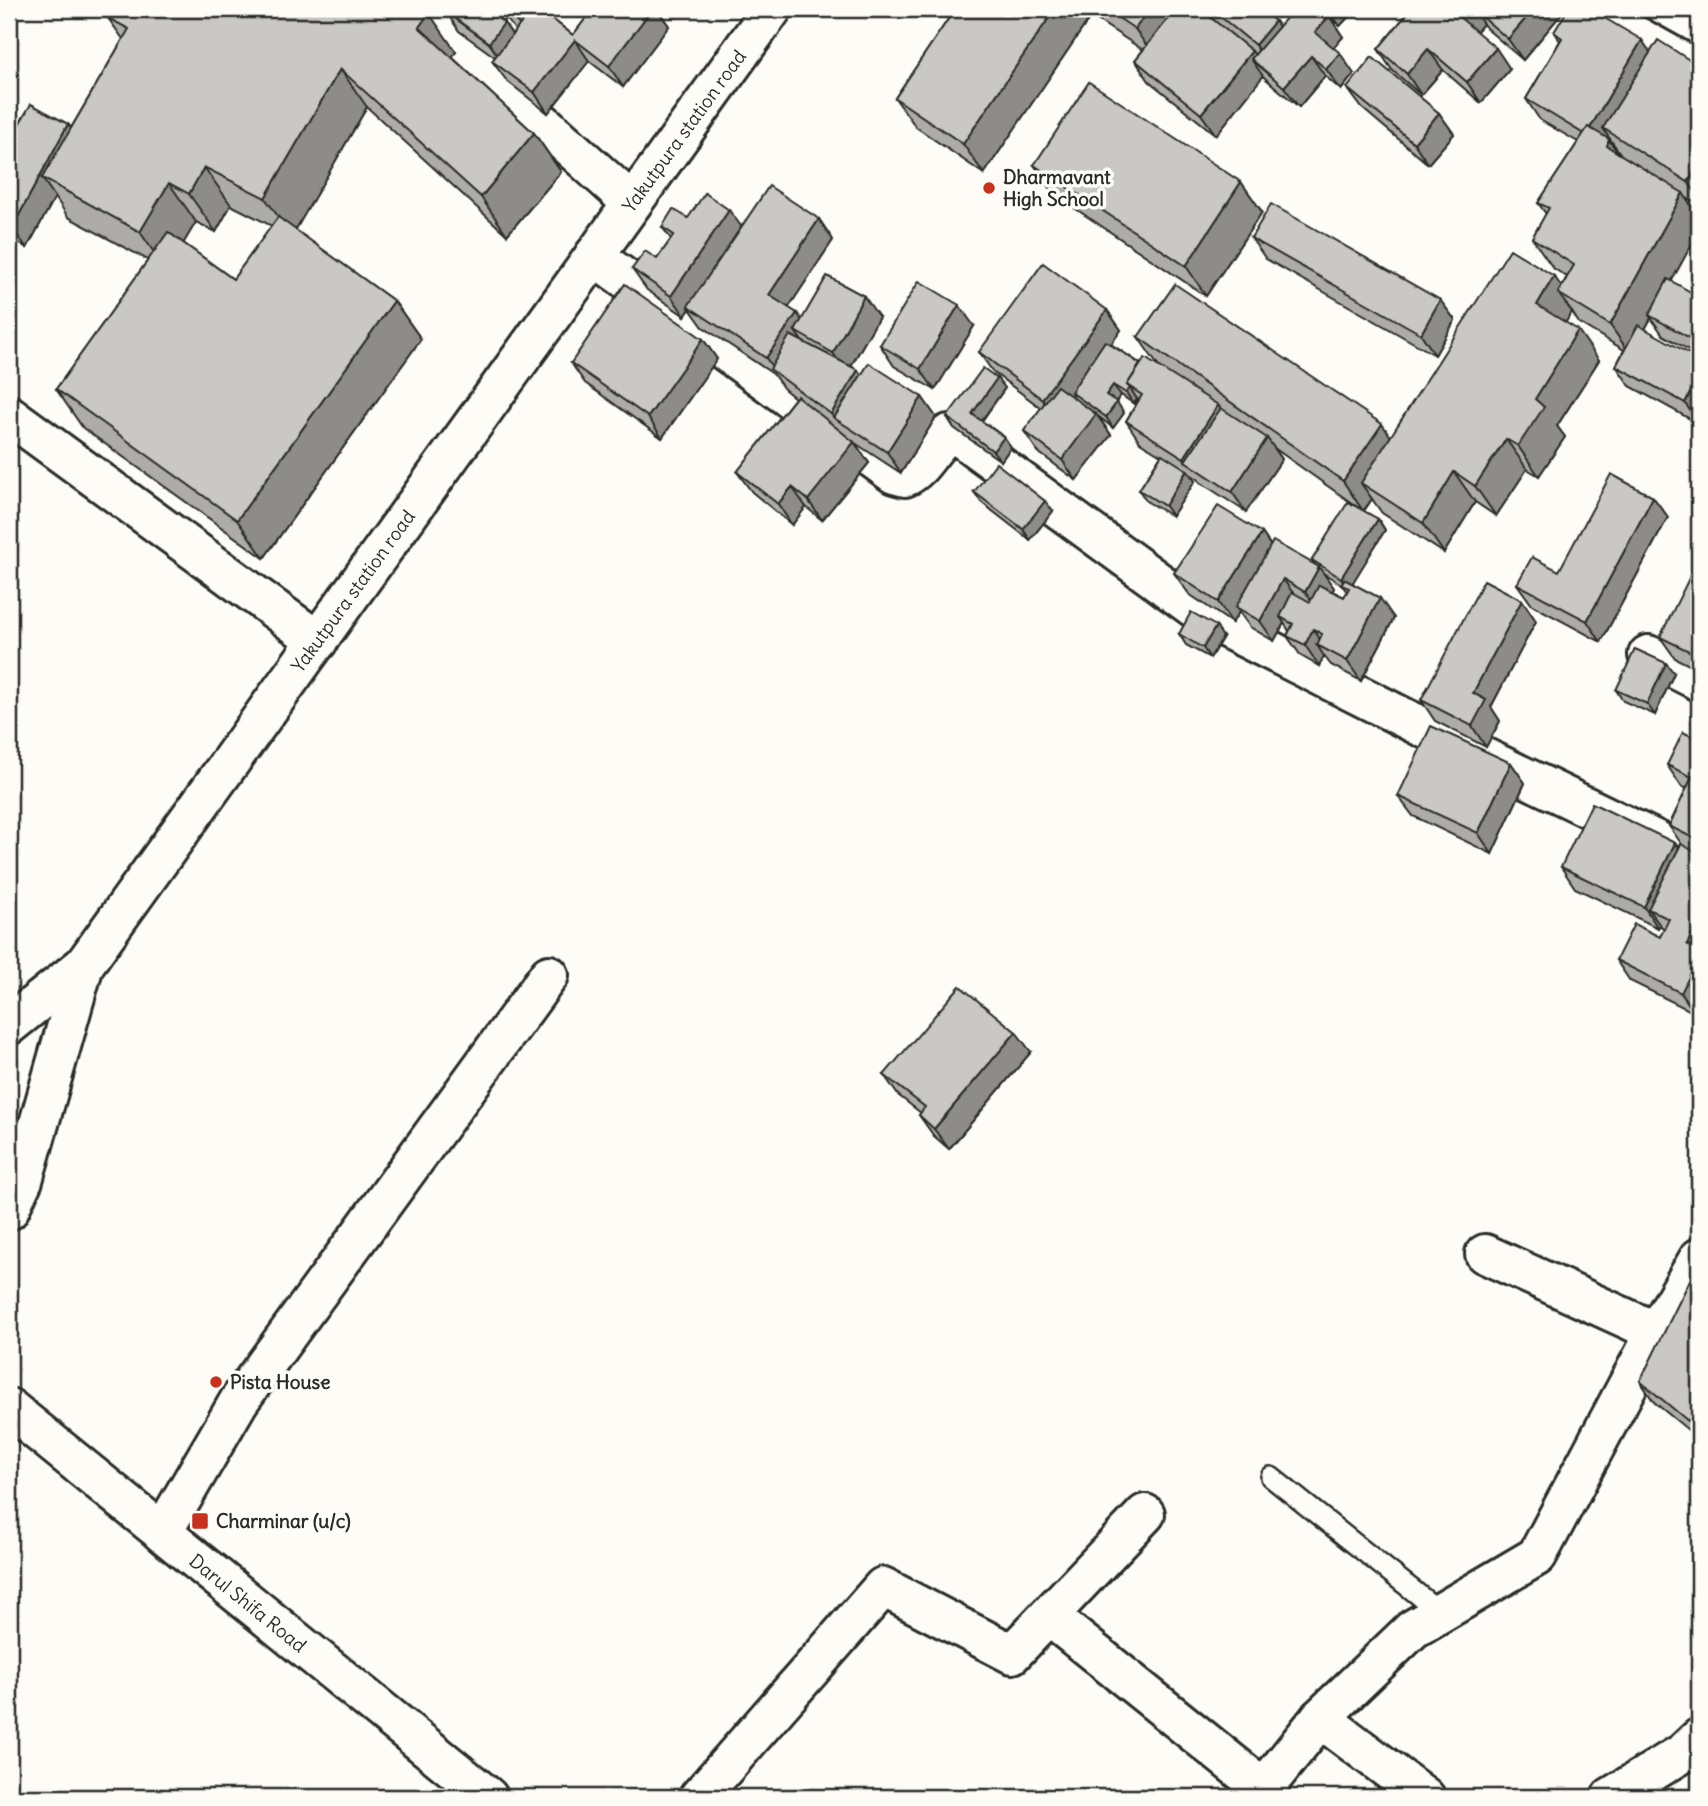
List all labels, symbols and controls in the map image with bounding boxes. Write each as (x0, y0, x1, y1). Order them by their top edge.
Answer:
street label: Yakutpura station road (617, 45, 751, 217)
place label: Dharmavant High School (1003, 165, 1111, 211)
marker: Dharmavant High School (981, 180, 997, 196)
street label: Yakutpura station road (286, 505, 420, 677)
place label: Pista House (230, 1370, 330, 1394)
marker: Pista House (208, 1374, 224, 1390)
place label: Charminar (u/c) (216, 1509, 351, 1533)
marker: Charminar (u/c) (190, 1511, 210, 1531)
street label: Darul Shifa Road (185, 1548, 311, 1658)

